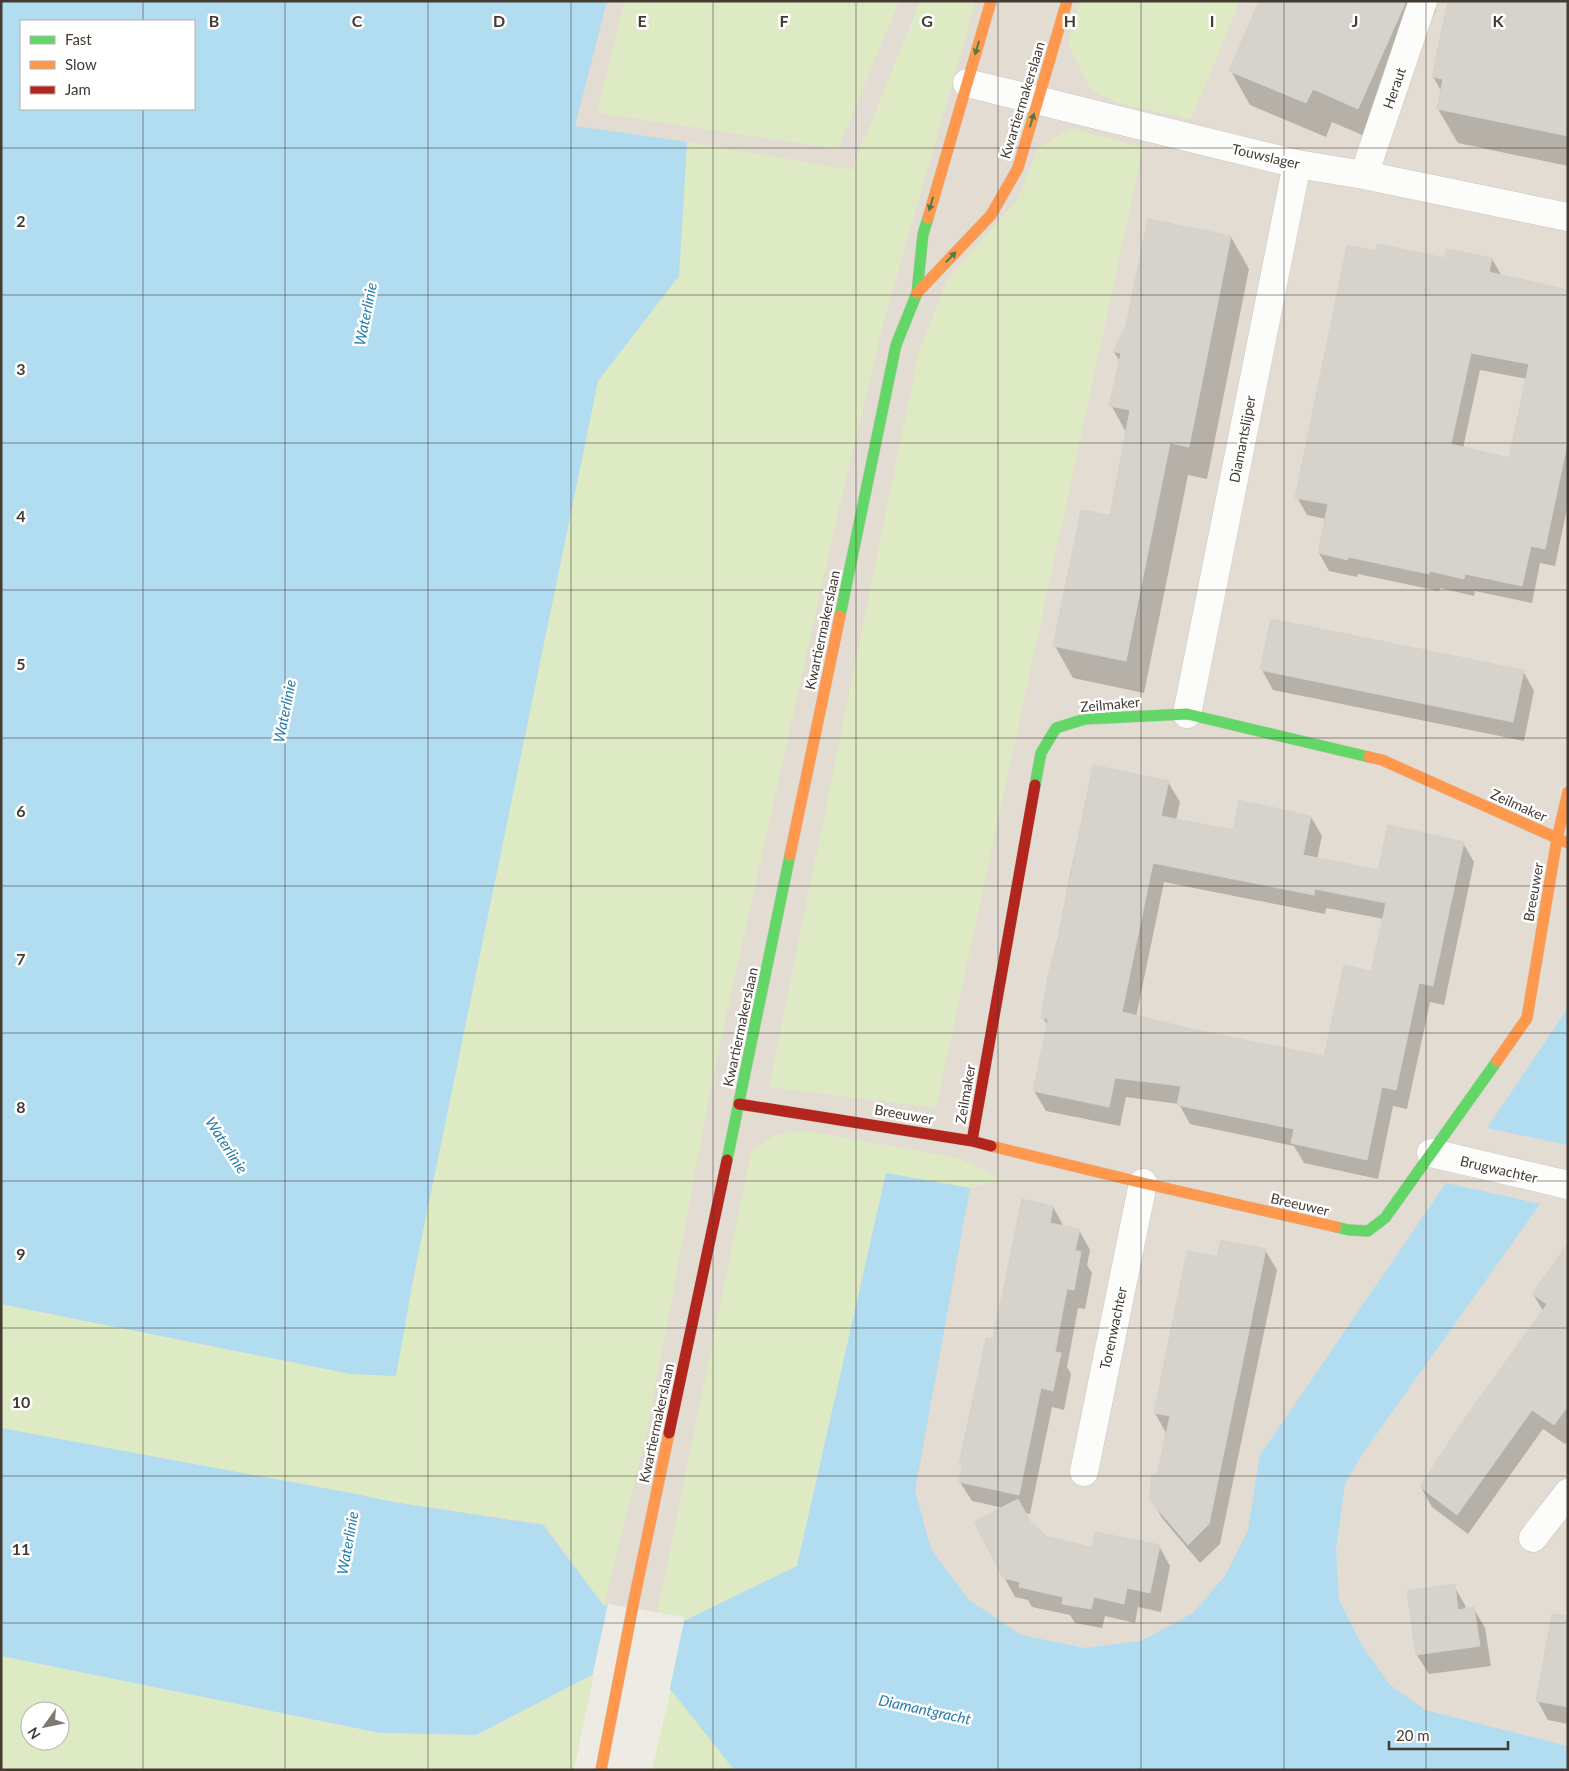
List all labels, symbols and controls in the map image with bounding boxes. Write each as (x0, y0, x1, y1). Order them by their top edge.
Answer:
text: B (209, 11, 219, 30)
text: C (352, 11, 363, 30)
text: D (493, 11, 505, 30)
text: E (637, 11, 647, 30)
text: F (779, 11, 789, 30)
text: G (921, 11, 933, 30)
text: H (1064, 11, 1076, 30)
text: I (1210, 11, 1214, 30)
text: J (1352, 11, 1358, 30)
text: K (1493, 11, 1505, 30)
legend (20, 20, 195, 110)
text: Fast (65, 30, 92, 48)
street label: Kwartiermakerslaan (996, 39, 1048, 161)
one-way arrow (972, 41, 980, 56)
text: Slow (65, 55, 97, 73)
street label: Heraut (1379, 65, 1409, 111)
text: Jam (65, 80, 91, 98)
one-way arrow (1029, 113, 1037, 128)
street label: Touwslager (1230, 140, 1302, 172)
one-way arrow (927, 197, 935, 212)
text: 2 (16, 211, 26, 230)
one-way arrow (945, 252, 957, 264)
water label: Waterlinie (350, 281, 380, 347)
text: 3 (16, 359, 26, 378)
street label: Diamantslijper (1225, 394, 1259, 484)
text: 4 (16, 506, 26, 525)
street label: Kwartiermakerslaan (801, 569, 843, 691)
text: 5 (16, 654, 26, 673)
water label: Waterlinie (269, 678, 299, 744)
street label: Zeilmaker (1079, 693, 1141, 715)
street label: Zeilmaker (1488, 785, 1550, 825)
text: 6 (16, 801, 26, 820)
street label: Breeuwer (1519, 861, 1547, 923)
text: 7 (16, 949, 26, 968)
street label: Kwartiermakerslaan (719, 966, 761, 1088)
street label: Zeilmaker (951, 1063, 979, 1125)
text: 8 (16, 1097, 26, 1116)
street label: Breeuwer (873, 1100, 935, 1128)
water label: Waterlinie (202, 1113, 252, 1177)
street label: Brugwachter (1459, 1152, 1539, 1186)
street label: Breeuwer (1269, 1189, 1331, 1219)
text: 9 (16, 1244, 26, 1263)
street label: Torenwachter (1096, 1285, 1130, 1371)
street label: Kwartiermakerslaan (635, 1362, 677, 1484)
text: 10 (12, 1392, 30, 1411)
water label: Waterlinie (333, 1510, 361, 1576)
text: 11 (12, 1539, 30, 1558)
water label: Diamantgracht (877, 1690, 973, 1728)
north arrow (20, 1701, 70, 1751)
scale bar (1389, 1718, 1508, 1750)
text: N (24, 1724, 44, 1743)
text: 20 m (1396, 1726, 1430, 1744)

